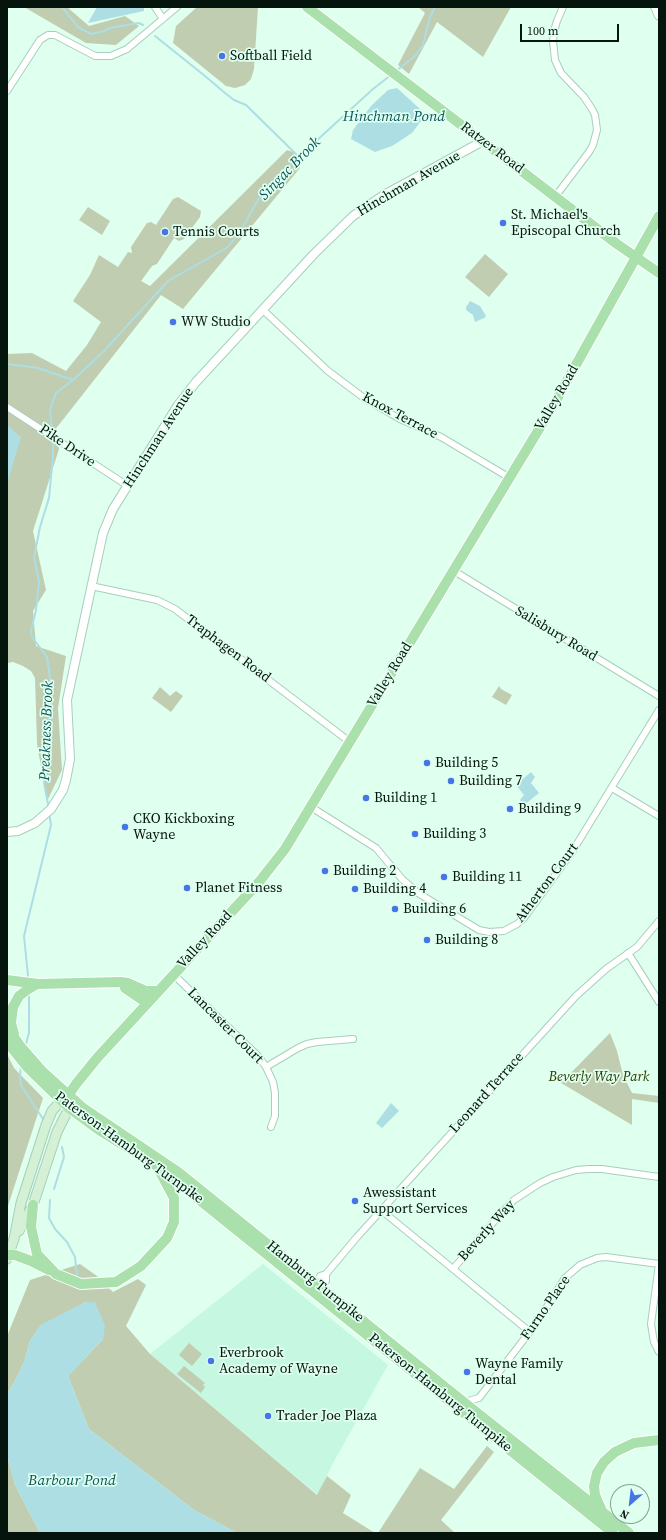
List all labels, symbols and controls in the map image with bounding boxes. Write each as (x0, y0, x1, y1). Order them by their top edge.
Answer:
scale bar (522, 16, 621, 42)
text: 100 m (527, 23, 559, 39)
place label: Softball Field (230, 48, 312, 64)
marker: Softball Field (217, 51, 227, 61)
water label: Hinchman Pond (343, 108, 445, 126)
street label: Ratzer Road (457, 119, 527, 177)
water label: Singac Brook (255, 134, 325, 204)
street label: Hinchman Avenue (355, 148, 463, 220)
place label: St. Michael's Episcopal Church (511, 207, 621, 240)
marker: St. Michael's Episcopal Church (498, 218, 508, 228)
place label: Tennis Courts (173, 224, 259, 240)
marker: Tennis Courts (160, 227, 170, 237)
place label: WW Studio (181, 314, 251, 330)
marker: WW Studio (168, 317, 178, 327)
street label: Valley Road (531, 362, 583, 434)
street label: Hinchman Avenue (120, 385, 198, 491)
street label: Knox Terrace (359, 389, 441, 443)
street label: Pike Drive (36, 421, 98, 471)
street label: Salisbury Road (512, 603, 600, 665)
street label: Traphagen Road (182, 612, 274, 686)
street label: Valley Road (364, 639, 416, 711)
water label: Preakness Brook (36, 681, 58, 781)
place label: Building 5 (435, 755, 498, 771)
marker: Building 5 (422, 758, 432, 768)
place label: Building 7 (459, 773, 522, 789)
marker: Building 7 (446, 776, 456, 786)
place label: Building 1 (374, 790, 437, 806)
marker: Building 1 (361, 793, 371, 803)
place label: Building 9 (518, 801, 581, 817)
marker: Building 9 (505, 804, 515, 814)
place label: CKO Kickboxing Wayne (133, 811, 235, 844)
marker: CKO Kickboxing Wayne (120, 822, 130, 832)
place label: Building 3 (423, 826, 486, 842)
marker: Building 3 (410, 829, 420, 839)
street label: Atherton Court (512, 840, 582, 926)
place label: Building 2 (333, 863, 396, 879)
marker: Building 2 (320, 866, 330, 876)
place label: Building 11 (452, 869, 522, 885)
marker: Building 11 (439, 872, 449, 882)
place label: Planet Fitness (195, 880, 282, 896)
place label: Building 4 (363, 881, 426, 897)
marker: Planet Fitness (182, 883, 192, 893)
marker: Building 4 (350, 884, 360, 894)
place label: Building 6 (403, 901, 466, 917)
marker: Building 6 (390, 904, 400, 914)
street label: Valley Road (174, 908, 236, 972)
place label: Building 8 (435, 932, 498, 948)
marker: Building 8 (422, 935, 432, 945)
street label: Lancaster Court (184, 985, 266, 1067)
street label: Leonard Terrace (446, 1049, 528, 1137)
park label: Beverly Way Park (549, 1069, 649, 1085)
street label: Paterson-Hamburg Turnpike (51, 1088, 207, 1208)
place label: Awessistant Support Services (363, 1185, 468, 1218)
marker: Awessistant Support Services (350, 1196, 360, 1206)
street label: Beverly Way (455, 1197, 519, 1265)
street label: Hamburg Turnpike (263, 1238, 367, 1326)
street label: Furno Place (518, 1273, 574, 1343)
street label: Paterson-Hamburg Turnpike (365, 1330, 515, 1456)
place label: Everbrook Academy of Wayne (219, 1345, 338, 1378)
marker: Everbrook Academy of Wayne (206, 1356, 216, 1366)
place label: Wayne Family Dental (475, 1356, 563, 1388)
marker: Wayne Family Dental (462, 1367, 472, 1377)
place label: Trader Joe Plaza (276, 1408, 377, 1424)
marker: Trader Joe Plaza (263, 1411, 273, 1421)
water label: Barbour Pond (28, 1472, 116, 1490)
north arrow (610, 1484, 650, 1524)
text: N (618, 1506, 632, 1523)

